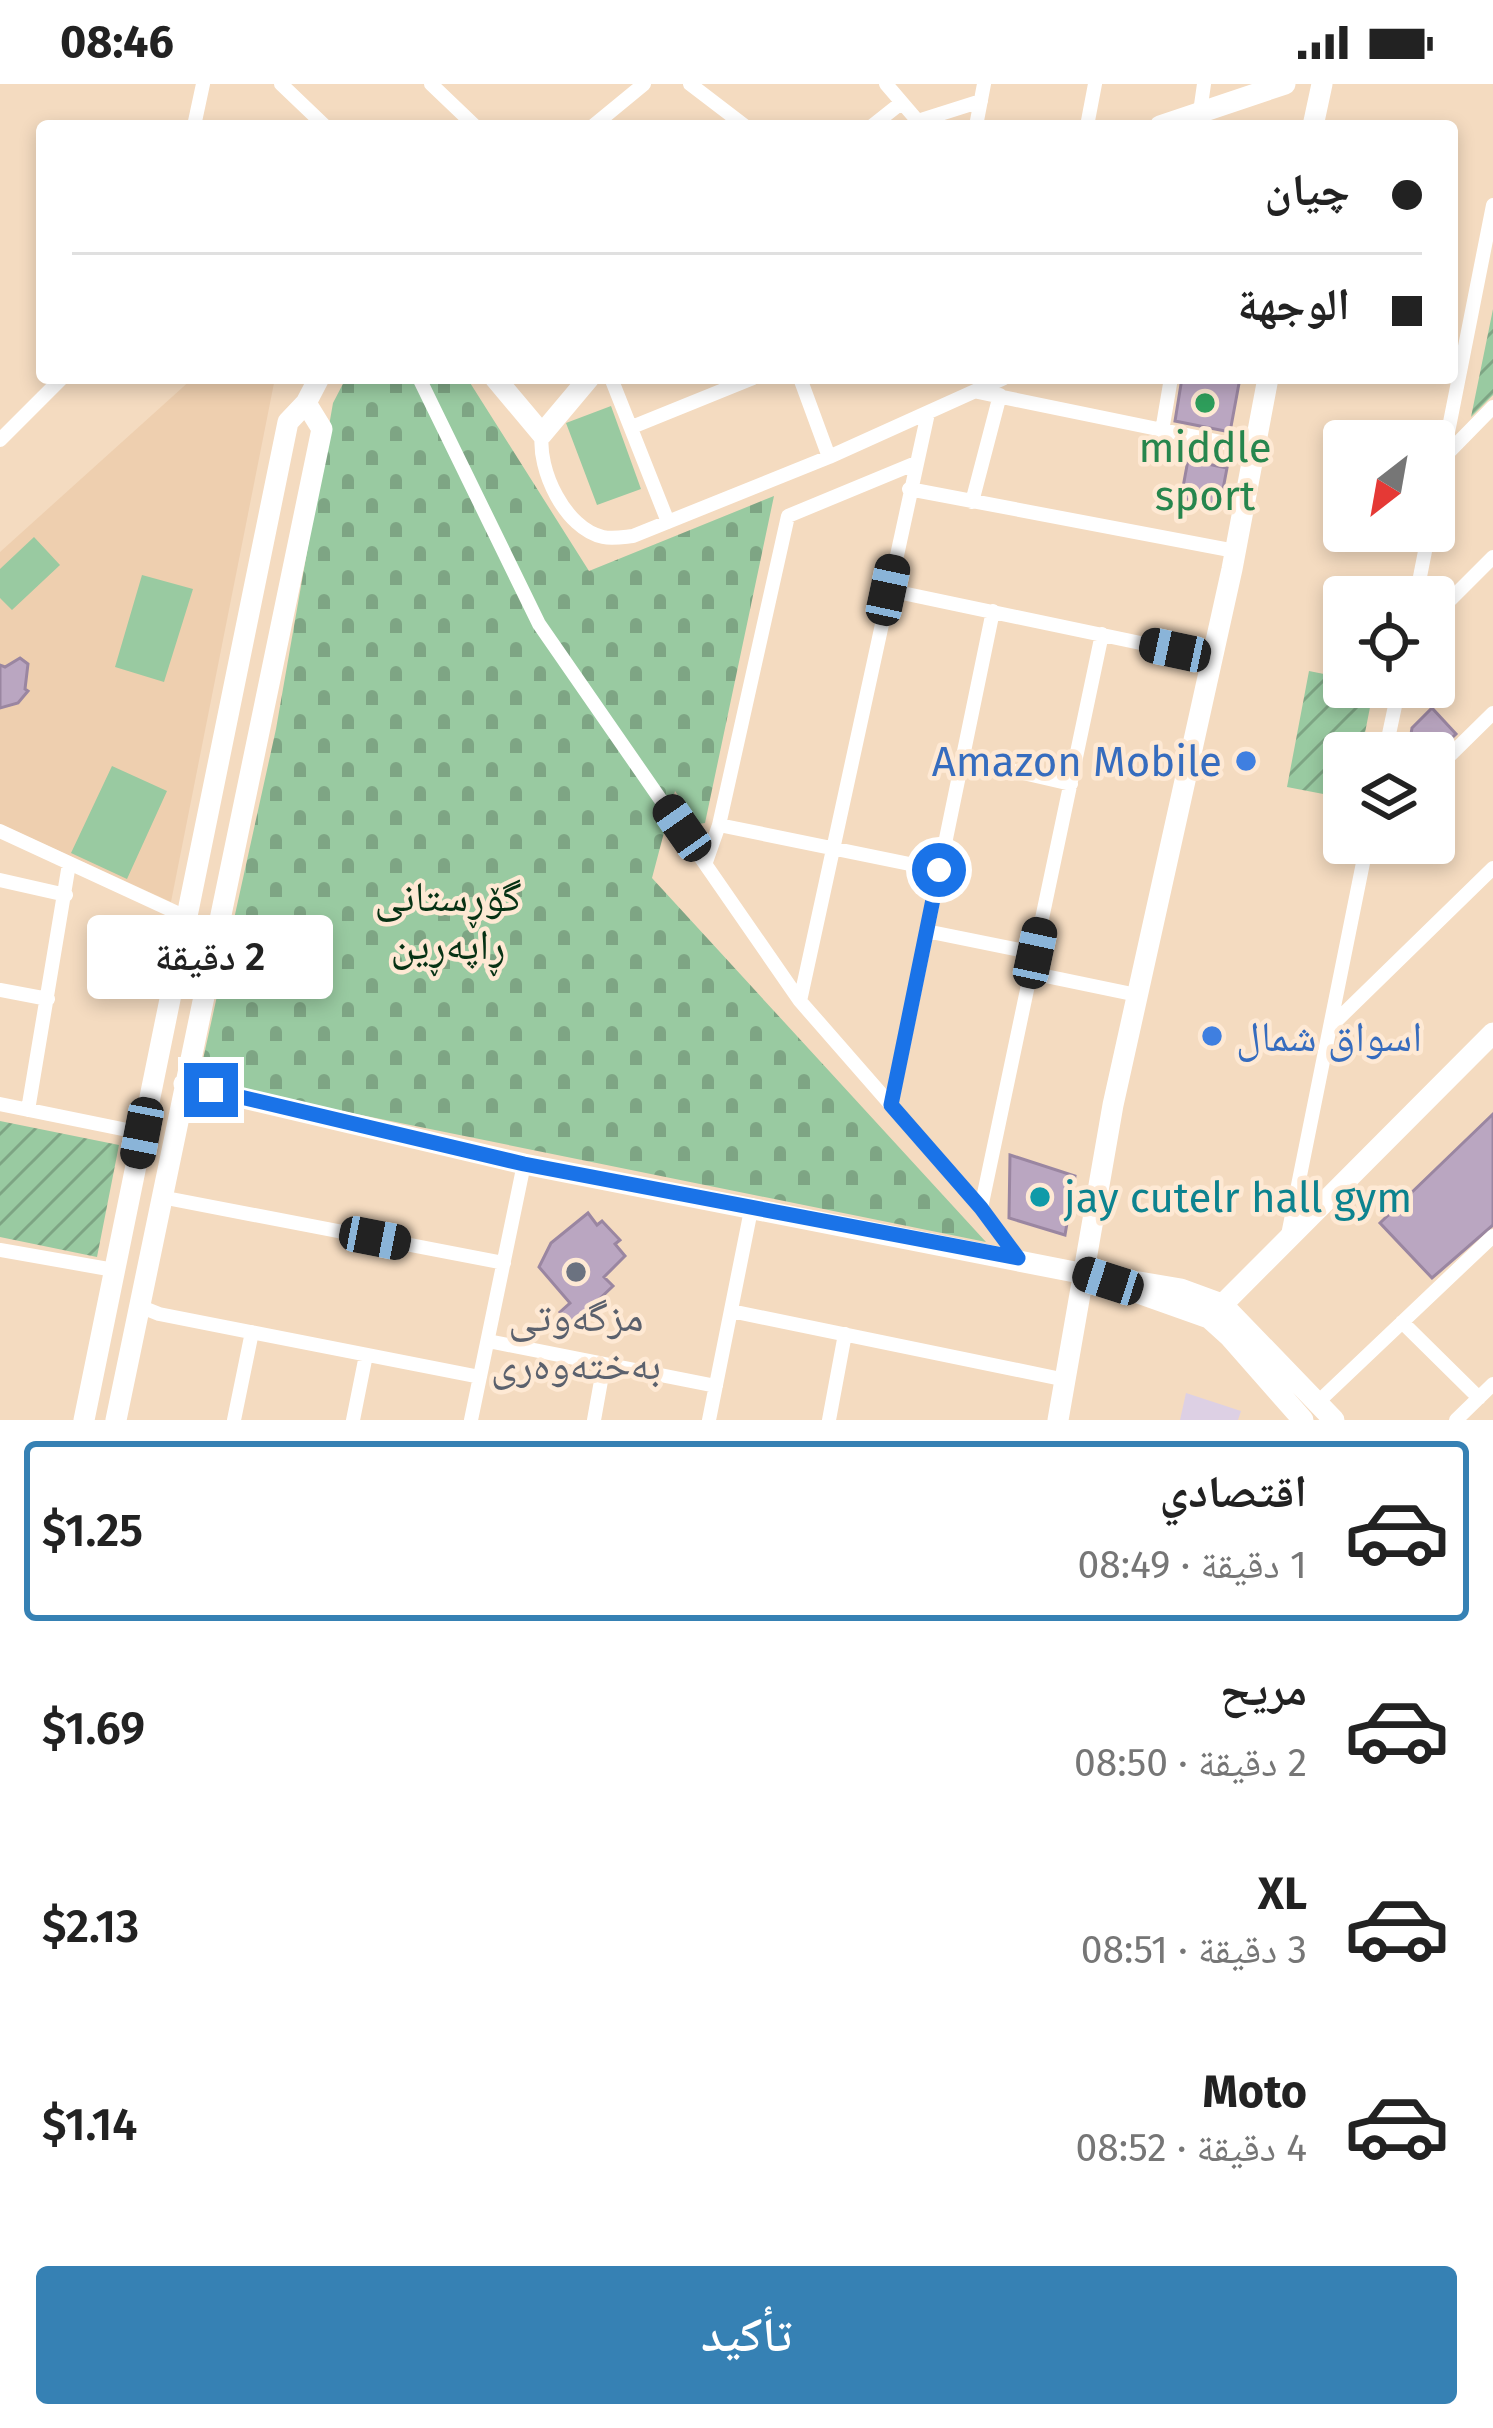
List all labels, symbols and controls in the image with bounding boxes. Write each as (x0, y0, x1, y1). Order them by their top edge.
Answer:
text: 08:46 (60, 15, 174, 69)
text: چيان (1264, 163, 1350, 217)
text: الوجهة (1237, 278, 1350, 332)
marker: middle sport (1192, 390, 1218, 416)
north arrow (1323, 420, 1455, 552)
map controls (1323, 420, 1455, 864)
place label: middle sport (1138, 423, 1272, 521)
car (863, 551, 913, 629)
button: locate (1323, 576, 1455, 708)
car (1136, 625, 1214, 675)
button: layers (1323, 732, 1455, 864)
place label: Amazon Mobile (932, 737, 1222, 787)
marker: Amazon Mobile (1233, 748, 1259, 774)
car (647, 788, 717, 868)
route start (912, 843, 966, 897)
park label: گۆڕستانی ڕاپەڕین (374, 872, 522, 977)
car (1010, 914, 1060, 992)
callout: 2 دقيقة (88, 916, 334, 1000)
text: 2 دقيقة (155, 934, 265, 980)
place label: اسواق شمال (1236, 1012, 1422, 1062)
marker: اسواق شمال (1199, 1023, 1225, 1049)
route end (184, 1063, 238, 1117)
car (117, 1094, 167, 1172)
place label: jay cutelr hall gym (1063, 1173, 1412, 1223)
marker: jay cutelr hall gym (1027, 1184, 1053, 1210)
car (336, 1213, 414, 1263)
car (1068, 1253, 1148, 1309)
marker: مزگەوتی بەختەوەری (563, 1259, 589, 1285)
place label: مزگەوتی بەختەوەری (491, 1292, 661, 1390)
text: اقتصادي (1160, 1465, 1307, 1519)
icon: car (1343, 1477, 1451, 1585)
text: $1.25 (42, 1504, 143, 1558)
text: 1 دقيقة · 08:49 (1078, 1542, 1307, 1588)
text: مريح (1220, 1663, 1307, 1717)
icon: car (1343, 1675, 1451, 1783)
text: $1.69 (42, 1702, 145, 1756)
text: 2 دقيقة · 08:50 (1074, 1740, 1307, 1786)
text: XL (1258, 1867, 1307, 1921)
icon: car (1343, 1873, 1451, 1981)
text: $2.13 (42, 1900, 139, 1954)
text: 3 دقيقة · 08:51 (1081, 1927, 1307, 1973)
text: Moto (1203, 2065, 1307, 2119)
icon: car (1343, 2071, 1451, 2179)
text: $1.14 (42, 2098, 137, 2152)
text: 4 دقيقة · 08:52 (1075, 2125, 1307, 2171)
button: تأكيد (36, 2266, 1457, 2404)

